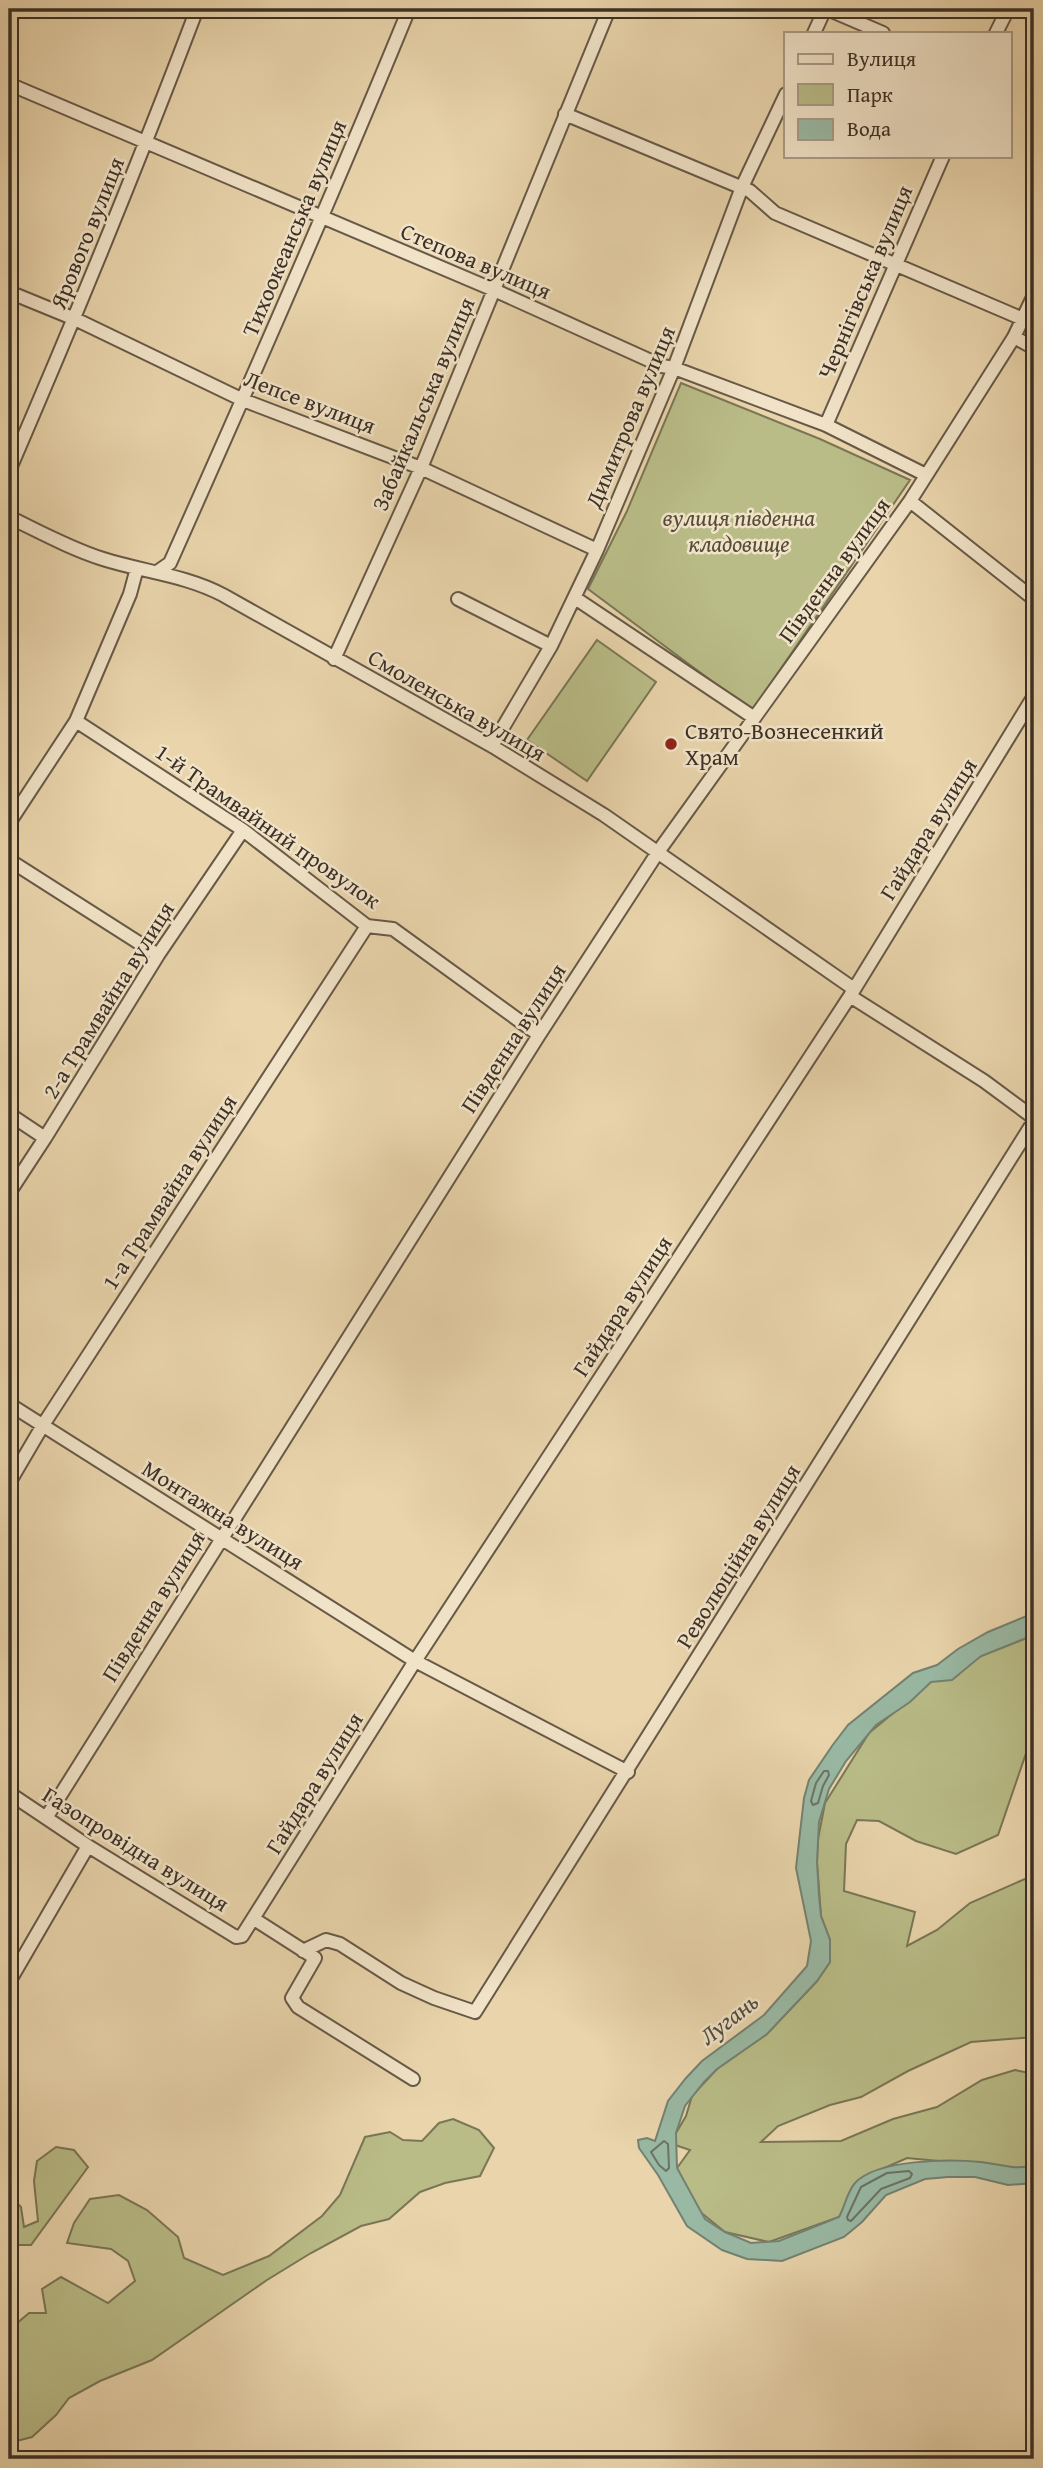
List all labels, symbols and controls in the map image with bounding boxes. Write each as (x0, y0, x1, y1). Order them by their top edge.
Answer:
legend (784, 32, 1012, 158)
text: Вулиця (847, 43, 917, 74)
text: Парк (847, 79, 893, 110)
text: Вода (847, 113, 891, 144)
street label: Тихоокеанська вулиця (233, 114, 354, 341)
street label: Ярового вулиця (41, 152, 132, 315)
street label: Чернігівська вулиця (809, 180, 920, 384)
street label: Степова вулиця (396, 214, 557, 307)
street label: Забайкальська вулиця (363, 292, 483, 516)
street label: Димитрова вулиця (576, 320, 683, 514)
street label: Лепсе вулиця (240, 361, 381, 442)
street label: Південна вулиця (770, 490, 898, 649)
park label: вулиця південна кладовище (663, 501, 816, 560)
street label: Смоленська вулиця (362, 640, 553, 769)
place label: Свято-Вознесенкий Храм (685, 714, 884, 773)
street label: 1-й Трамвайний провулок (149, 735, 388, 916)
marker: Свято-Вознесенкий Храм (663, 736, 679, 752)
street label: Гайдара вулиця (871, 751, 985, 906)
street label: 2-а Трамвайна вулиця (33, 894, 182, 1105)
street label: Південна вулиця (452, 956, 574, 1119)
street label: 1-а Трамвайна вулиця (93, 1087, 244, 1296)
street label: Гайдара вулиця (564, 1229, 680, 1383)
street label: Монтажна вулиця (136, 1451, 311, 1578)
street label: Революційна вулиця (667, 1457, 808, 1654)
street label: Південна вулиця (93, 1524, 212, 1688)
street label: Гайдара вулиця (257, 1705, 371, 1860)
street label: Газопровідна вулиця (37, 1778, 236, 1920)
water label: Лугань (692, 1984, 766, 2053)

